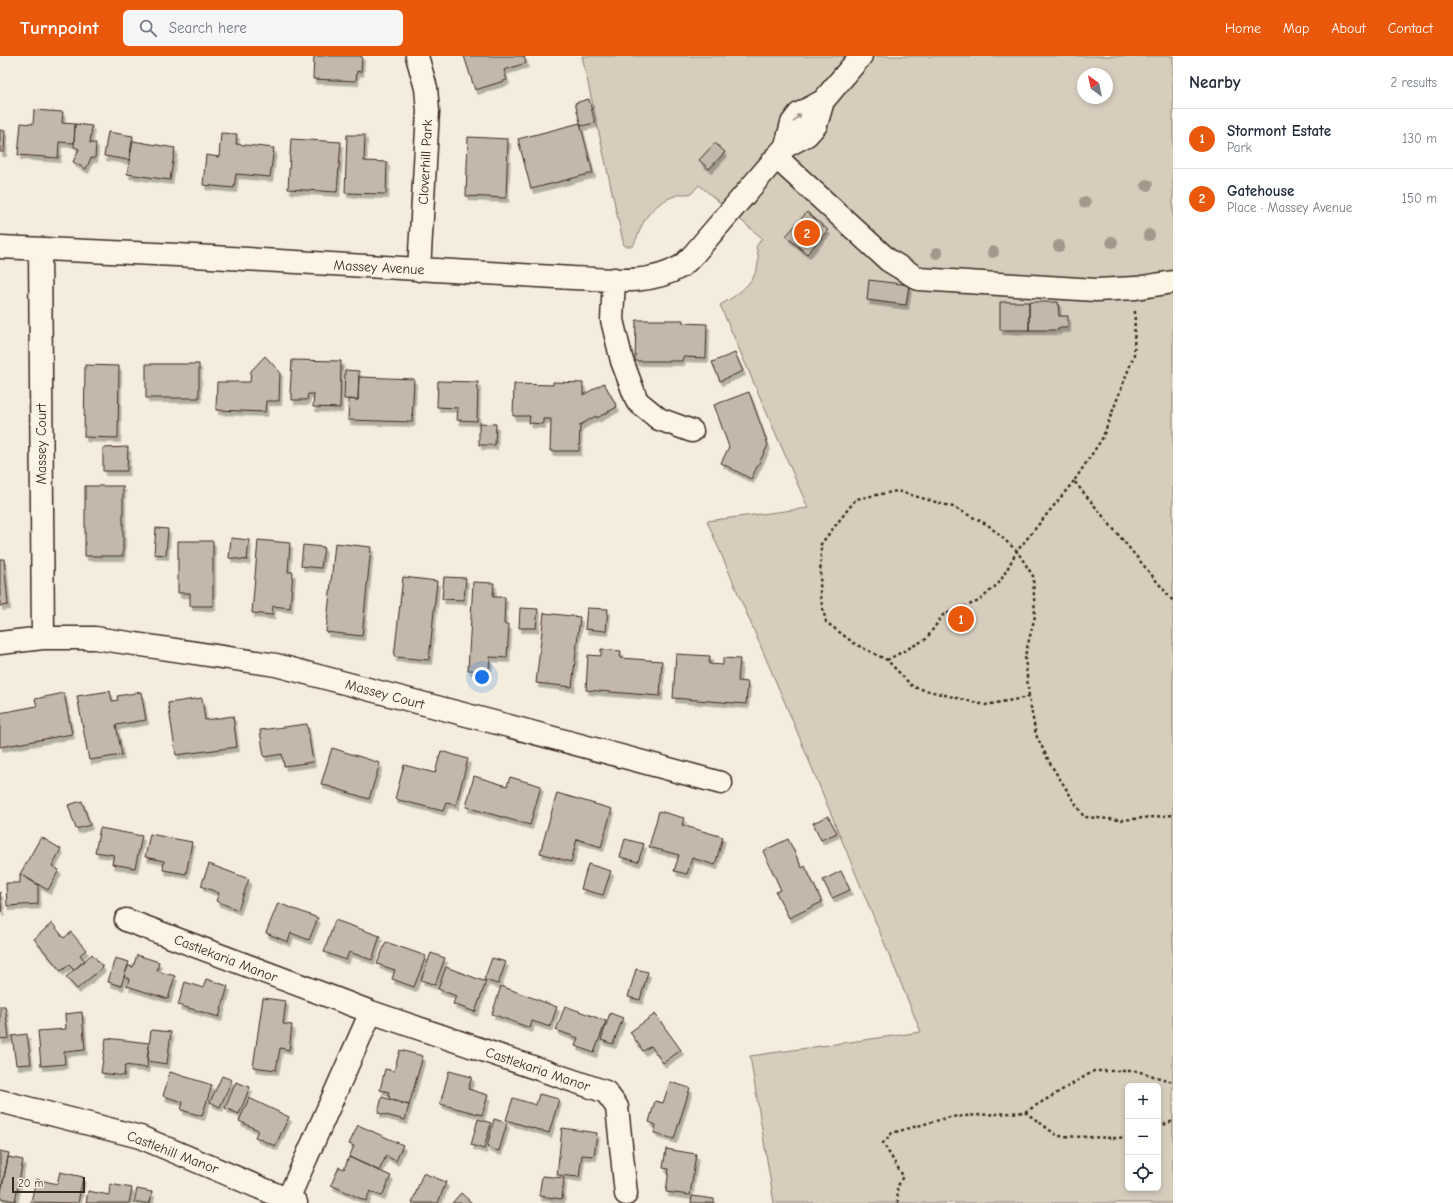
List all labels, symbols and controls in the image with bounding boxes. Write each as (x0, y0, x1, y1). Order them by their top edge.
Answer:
search box (123, 10, 403, 46)
text: Turnpoint (20, 17, 99, 39)
icon: search (137, 17, 159, 39)
text: Search here (169, 19, 247, 37)
text: Home (1225, 20, 1261, 37)
text: Map (1283, 20, 1309, 37)
text: About (1331, 20, 1366, 37)
text: Contact (1388, 20, 1433, 37)
north arrow (1077, 68, 1113, 104)
text: Nearby (1189, 73, 1240, 92)
text: 2 results (1390, 75, 1437, 90)
one-way arrow (792, 113, 801, 122)
street label: Cloverhill Park (415, 119, 436, 205)
text: Stormont Estate (1227, 122, 1331, 140)
text: 1 (1199, 131, 1205, 146)
text: 130 m (1402, 131, 1437, 146)
text: Park (1227, 140, 1252, 155)
text: Gatehouse (1227, 182, 1294, 200)
text: 2 (1199, 191, 1205, 206)
text: 150 m (1402, 191, 1437, 206)
text: Place · Massey Avenue (1227, 200, 1352, 215)
pin: 2 (794, 218, 820, 248)
street label: Massey Avenue (333, 257, 425, 278)
street label: Massey Court (33, 402, 50, 485)
pin: 1 (948, 604, 974, 634)
your location (472, 667, 492, 687)
street label: Massey Court (343, 676, 427, 713)
street label: Castlekaria Manor (172, 931, 280, 986)
street label: Castlekaria Manor (483, 1044, 593, 1096)
map controls (1125, 1083, 1161, 1191)
button: + (1125, 1083, 1161, 1119)
button: − (1125, 1119, 1161, 1155)
street label: Castlehill Manor (125, 1127, 221, 1178)
button: locate (1125, 1155, 1161, 1191)
scale bar (12, 1175, 85, 1194)
text: 20 m (18, 1177, 43, 1190)

